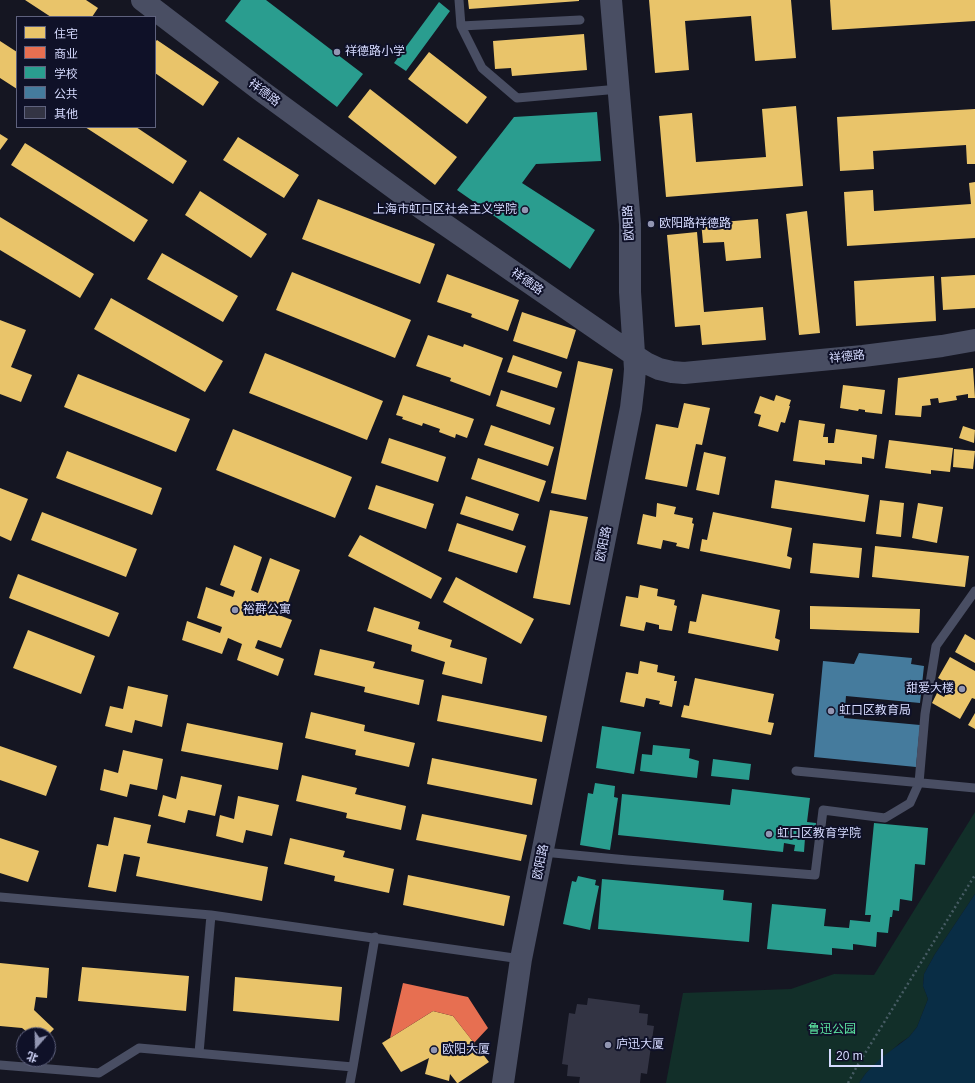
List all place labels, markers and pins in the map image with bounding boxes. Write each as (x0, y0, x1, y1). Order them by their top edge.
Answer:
place label: 祥德路小学 (345, 45, 405, 59)
marker: 祥德路小学 (332, 47, 342, 57)
place label: 上海市虹口区社会主义学院 (373, 203, 517, 217)
marker: 上海市虹口区社会主义学院 (520, 205, 530, 215)
place label: 欧阳路祥德路 (659, 217, 731, 231)
marker: 欧阳路祥德路 (646, 219, 656, 229)
place label: 裕群公寓 (243, 603, 291, 617)
marker: 裕群公寓 (230, 605, 240, 615)
place label: 甜爱大楼 (906, 682, 954, 696)
marker: 甜爱大楼 (957, 684, 967, 694)
place label: 虹口区教育局 (839, 704, 911, 718)
marker: 虹口区教育局 (826, 706, 836, 716)
place label: 虹口区教育学院 (777, 827, 861, 841)
marker: 虹口区教育学院 (764, 829, 774, 839)
place label: 庐迅大厦 (616, 1038, 664, 1052)
marker: 庐迅大厦 (603, 1040, 613, 1050)
place label: 欧阳大厦 (442, 1043, 490, 1057)
marker: 欧阳大厦 (429, 1045, 439, 1055)

